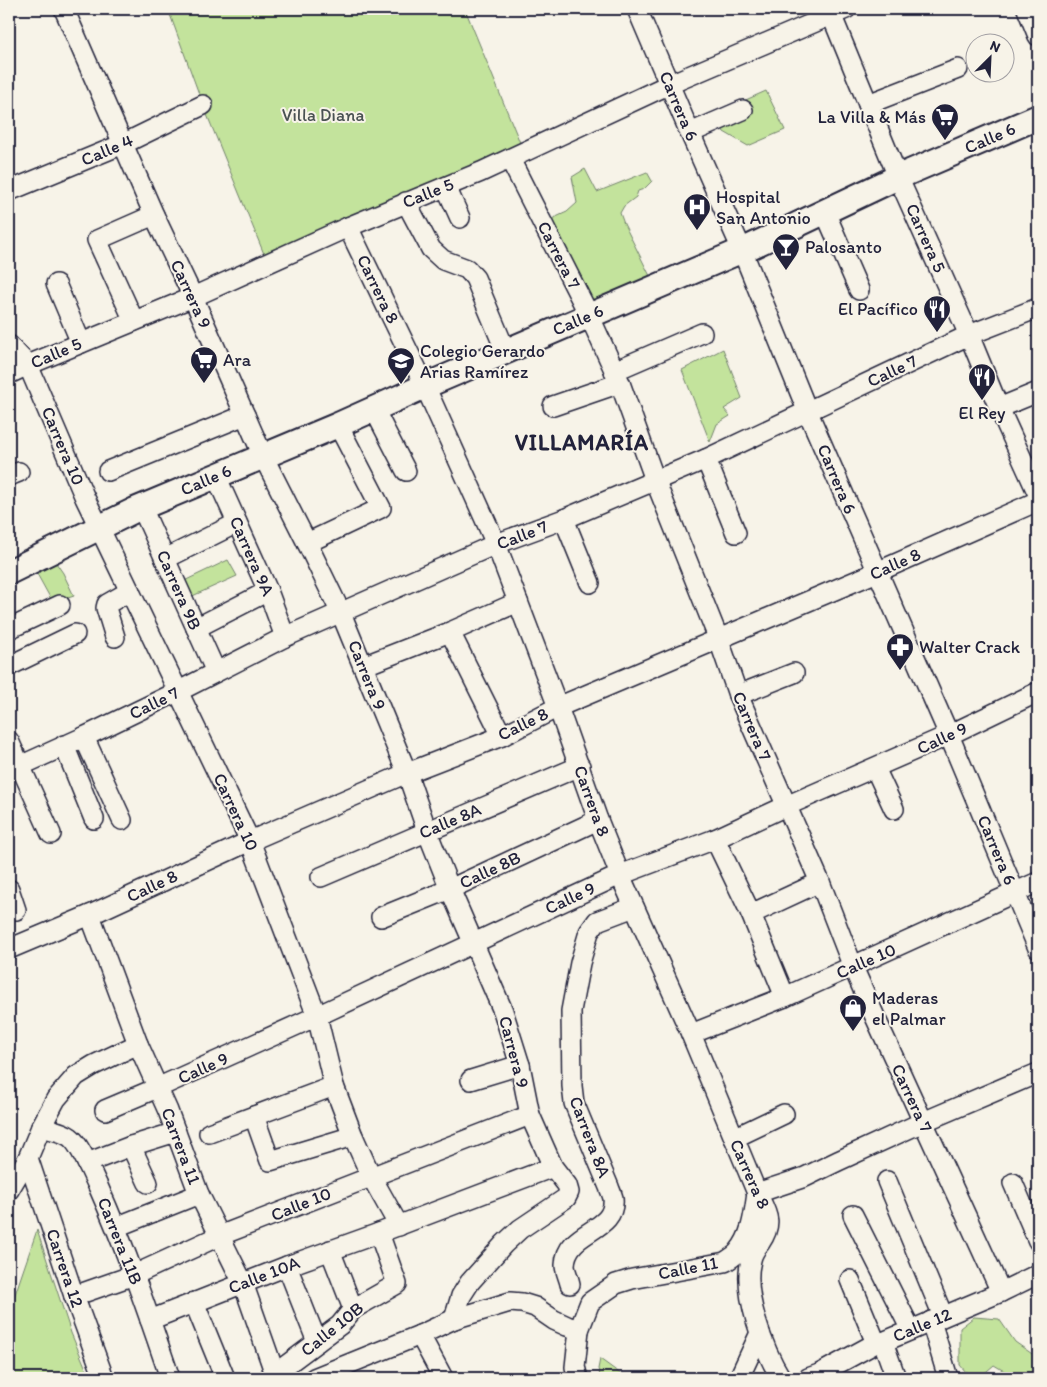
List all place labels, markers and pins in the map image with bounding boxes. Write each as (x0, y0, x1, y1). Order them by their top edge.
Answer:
supermarket icon: La Villa & Más (930, 102, 960, 141)
place label: La Villa & Más (817, 106, 926, 128)
place label: Hospital San Antonio (716, 186, 811, 229)
hospital icon: Hospital San Antonio (682, 192, 712, 231)
bar icon: Palosanto (771, 232, 801, 271)
place label: Palosanto (805, 236, 882, 258)
restaurant icon: El Pacífico (922, 294, 952, 333)
place label: El Pacífico (838, 298, 918, 320)
place label: Colegio Gerardo Arias Ramírez (420, 340, 545, 383)
supermarket icon: Ara (189, 345, 219, 384)
school or university icon: Colegio Gerardo Arias Ramírez (386, 346, 416, 385)
place label: Ara (223, 349, 252, 371)
restaurant icon: El Rey (967, 362, 997, 401)
place label: El Rey (959, 402, 1006, 424)
pharmacy icon: Walter Crack (885, 632, 915, 671)
place label: Walter Crack (919, 636, 1021, 658)
place label: Maderas el Palmar (872, 987, 946, 1030)
shop icon: Maderas el Palmar (838, 993, 868, 1032)

